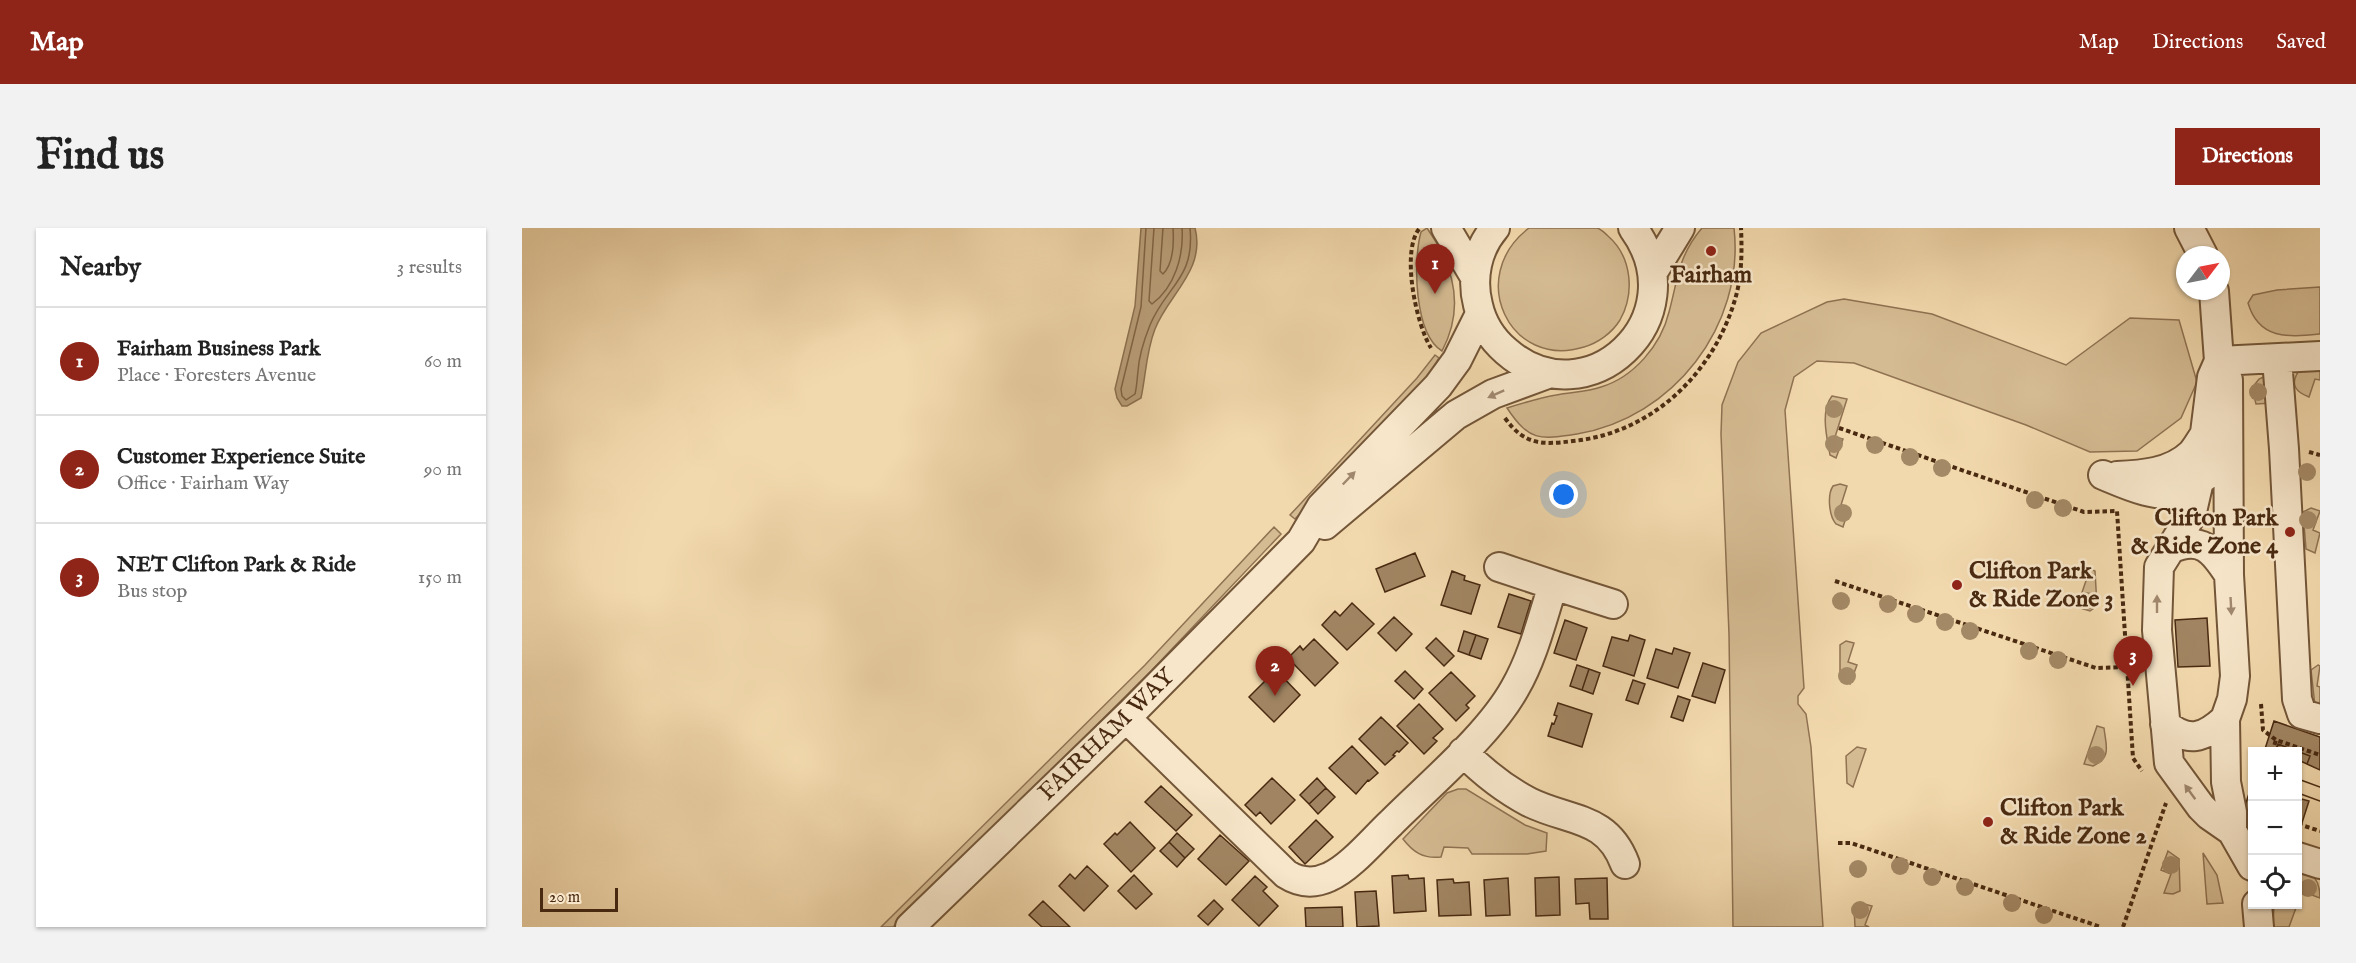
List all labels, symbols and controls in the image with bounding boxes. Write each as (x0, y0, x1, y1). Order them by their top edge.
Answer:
text: Map (30, 25, 84, 60)
text: Map (2079, 29, 2119, 56)
text: Directions (2152, 29, 2243, 56)
text: Saved (2276, 29, 2326, 56)
button: Directions (2175, 128, 2320, 185)
text: Find us (36, 130, 164, 183)
pin: 1 (1416, 244, 1454, 294)
marker: Fairham (1704, 244, 1718, 258)
north arrow (2176, 246, 2230, 300)
text: Nearby (60, 251, 141, 284)
text: 3 results (397, 255, 462, 280)
place label: Fairham (1670, 260, 1753, 291)
text: Fairham Business Park (117, 335, 321, 363)
text: 1 (76, 349, 83, 374)
text: 60 m (424, 349, 462, 374)
text: Place · Foresters Avenue (117, 363, 316, 388)
one-way arrow (1486, 389, 1504, 399)
text: Customer Experience Suite (117, 443, 365, 471)
text: 2 (75, 457, 84, 482)
text: 90 m (424, 457, 462, 482)
text: Office · Fairham Way (117, 471, 289, 496)
one-way arrow (1342, 471, 1356, 486)
your location (1549, 480, 1578, 509)
place label: Clifton Park & Ride Zone 4 (2131, 503, 2279, 562)
marker: Clifton Park & Ride Zone 4 (2283, 525, 2297, 539)
text: NET Clifton Park & Ride (117, 551, 356, 579)
place label: Clifton Park & Ride Zone 3 (1969, 556, 2113, 615)
text: 3 (76, 565, 83, 590)
text: 150 m (418, 565, 462, 590)
marker: Clifton Park & Ride Zone 3 (1950, 578, 1964, 592)
text: Bus stop (117, 579, 187, 604)
one-way arrow (2152, 595, 2162, 614)
one-way arrow (2226, 596, 2235, 615)
pin: 3 (2114, 636, 2152, 686)
pin: 2 (1256, 646, 1294, 696)
street label: FAIRHAM WAY (1032, 661, 1183, 808)
map controls (2248, 747, 2302, 909)
button: + (2248, 747, 2302, 801)
one-way arrow (2184, 784, 2196, 800)
place label: Clifton Park & Ride Zone 2 (2000, 793, 2147, 852)
button: − (2248, 801, 2302, 855)
marker: Clifton Park & Ride Zone 2 (1981, 815, 1995, 829)
button: locate (2248, 855, 2302, 909)
scale bar (540, 885, 618, 912)
text: 20 m (549, 888, 580, 908)

